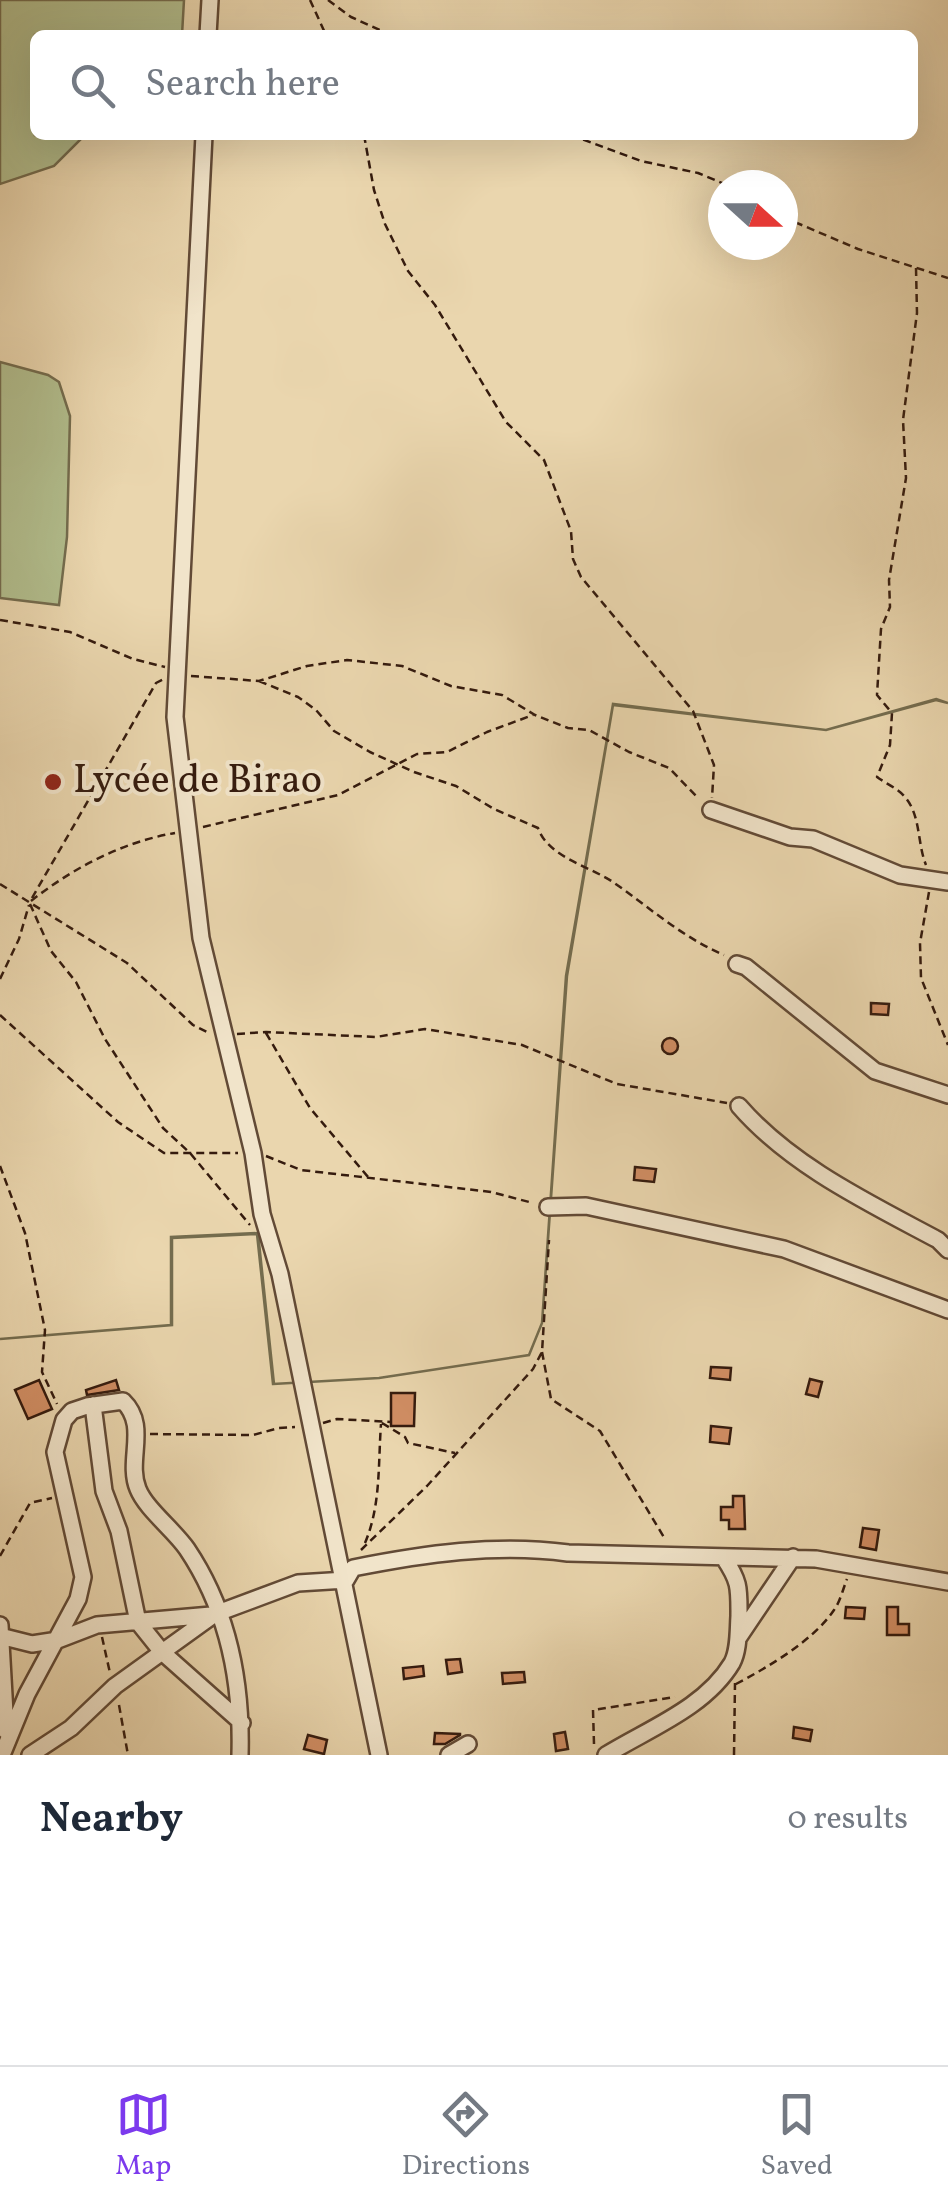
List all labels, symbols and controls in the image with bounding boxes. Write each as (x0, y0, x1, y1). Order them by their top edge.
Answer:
search box (30, 30, 918, 140)
icon: search (65, 58, 120, 113)
text: Search here (145, 59, 340, 112)
north arrow (708, 170, 798, 260)
place label: Lycée de Birao (73, 754, 322, 810)
marker: Lycée de Birao (42, 771, 64, 793)
text: Nearby (40, 1791, 183, 1850)
text: 0 results (788, 1798, 908, 1842)
tab: Map (115, 2087, 171, 2186)
tab: Directions (402, 2087, 530, 2186)
tab: Saved (761, 2087, 833, 2186)

